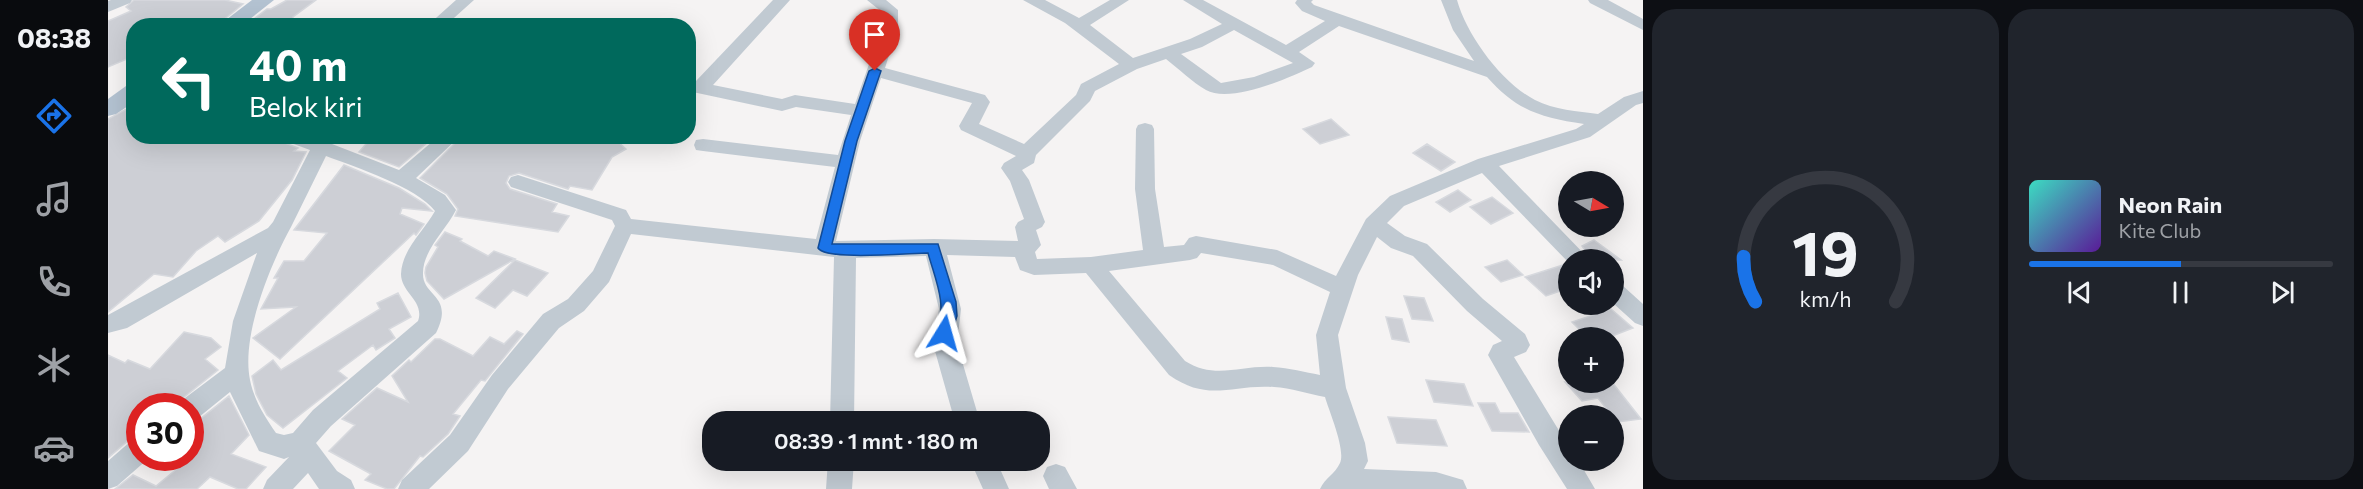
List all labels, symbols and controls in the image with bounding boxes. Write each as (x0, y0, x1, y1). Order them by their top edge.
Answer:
pin (849, 9, 900, 71)
icon: arrive (858, 18, 891, 51)
text: 08:38 (17, 21, 91, 54)
text: 40 m (249, 38, 347, 90)
icon: left (150, 42, 228, 120)
text: Belok kiri (249, 90, 363, 123)
icon: directions (33, 95, 75, 137)
north arrow (1558, 171, 1624, 237)
map controls (1558, 171, 1624, 471)
icon: music (33, 178, 75, 220)
text: Neon Rain (2119, 191, 2222, 218)
text: 19 (1792, 213, 1859, 289)
text: Kite Club (2119, 218, 2201, 242)
button: sound (1558, 249, 1624, 315)
icon: phone (33, 261, 75, 303)
icon: previous (2063, 276, 2096, 309)
icon: pause (2164, 276, 2197, 309)
icon: next (2266, 276, 2299, 309)
text: km/h (1799, 285, 1851, 311)
position arrow (912, 301, 976, 365)
button: + (1558, 327, 1624, 393)
icon: climate (33, 344, 75, 386)
speed limit sign: 30 (126, 393, 204, 471)
button: − (1558, 405, 1624, 471)
icon: car (33, 427, 75, 469)
text: 08:39 · 1 mnt · 180 m (774, 427, 978, 454)

